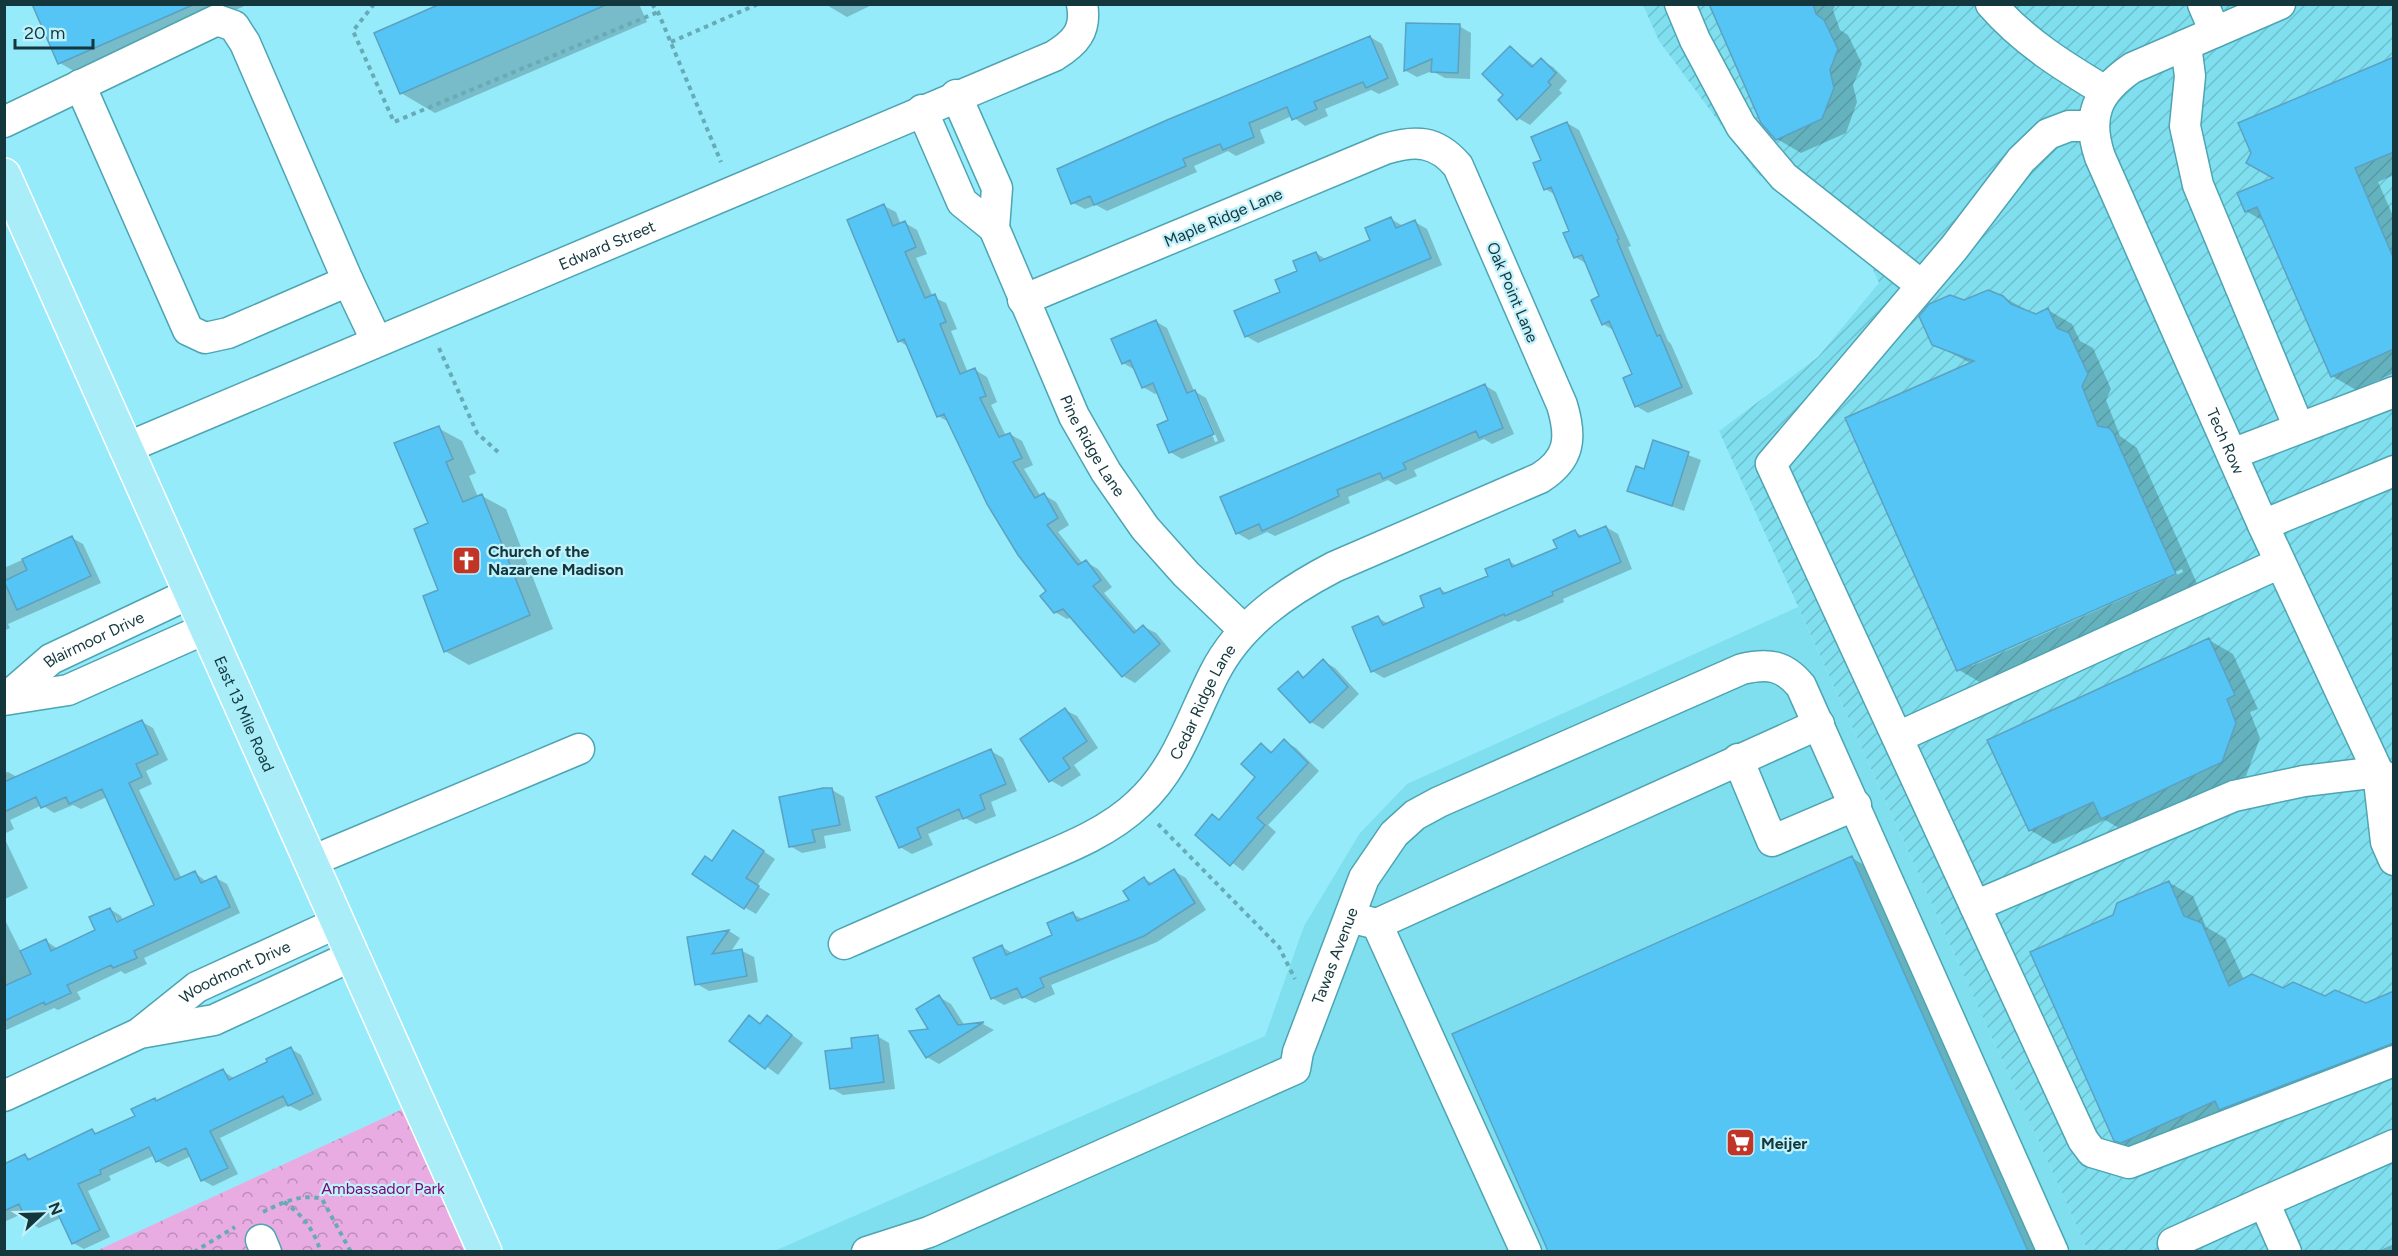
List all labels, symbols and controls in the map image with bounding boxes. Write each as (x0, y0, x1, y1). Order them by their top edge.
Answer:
scale bar (15, 12, 93, 50)
text: 20 m (24, 22, 65, 44)
street label: Maple Ridge Lane (1161, 184, 1285, 251)
street label: Edward Street (556, 217, 658, 274)
street label: Oak Point Lane (1483, 239, 1542, 346)
street label: Pine Ridge Lane (1056, 392, 1129, 500)
street label: Tech Row (2203, 406, 2248, 477)
place label: Church of the Nazarene Madison (488, 542, 624, 579)
church icon: Church of the Nazarene Madison (451, 544, 483, 576)
street label: Blairmoor Drive (39, 607, 147, 672)
street label: Cedar Ridge Lane (1166, 641, 1240, 763)
street label: East 13 Mile Road (210, 653, 278, 775)
street label: Tawas Avenue (1308, 905, 1362, 1007)
street label: Woodmont Drive (176, 937, 294, 1007)
supermarket icon: Meijer (1724, 1127, 1756, 1159)
place label: Meijer (1761, 1134, 1807, 1153)
park label: Ambassador Park (321, 1179, 445, 1198)
north arrow (12, 1184, 72, 1244)
text: N (44, 1199, 67, 1218)

